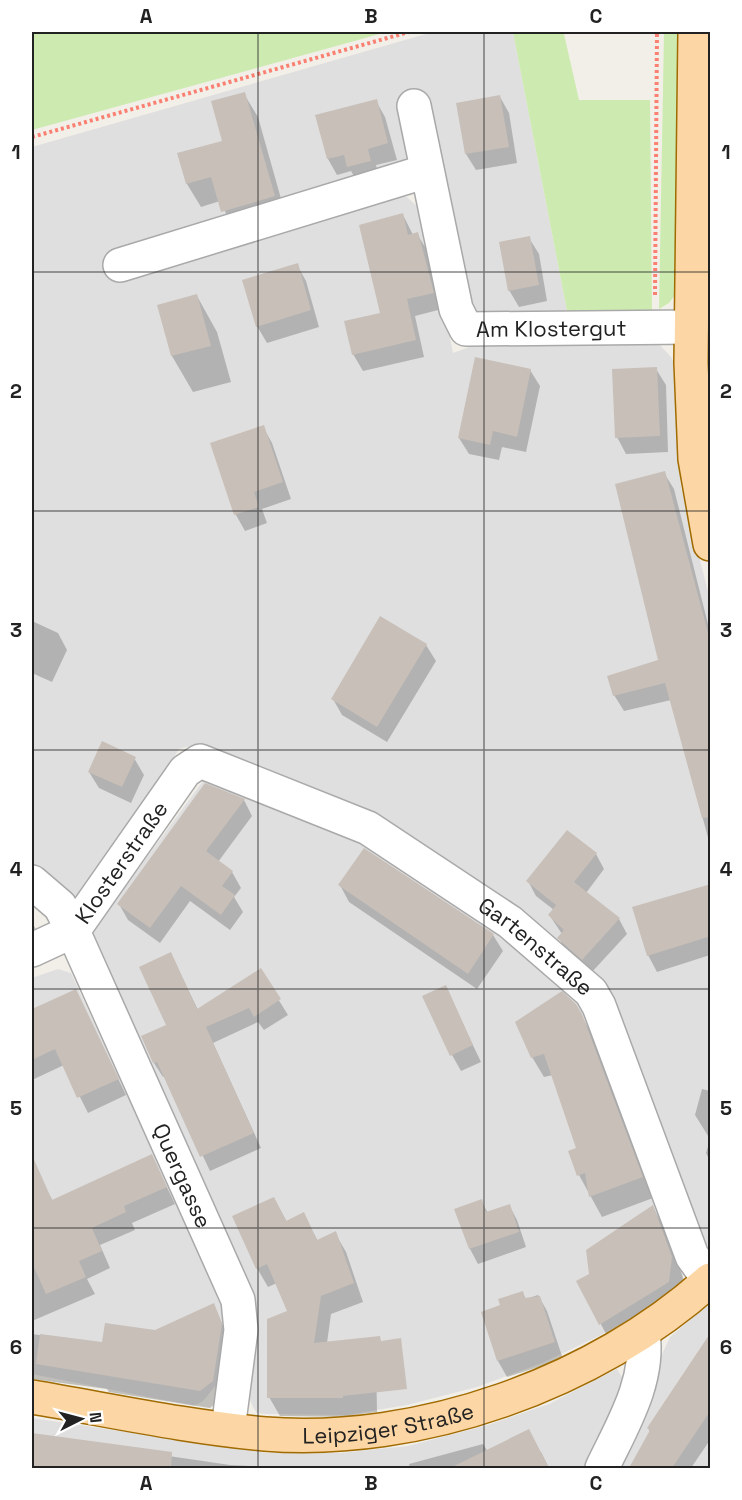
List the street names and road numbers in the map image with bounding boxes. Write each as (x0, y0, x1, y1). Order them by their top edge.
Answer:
street label: Am Klostergut (476, 314, 627, 343)
street label: Klosterstraße (68, 796, 174, 929)
street label: Gartenstraße (473, 891, 599, 1002)
street label: Quergasse (147, 1119, 218, 1232)
street label: Leipziger Straße (302, 1396, 477, 1449)

